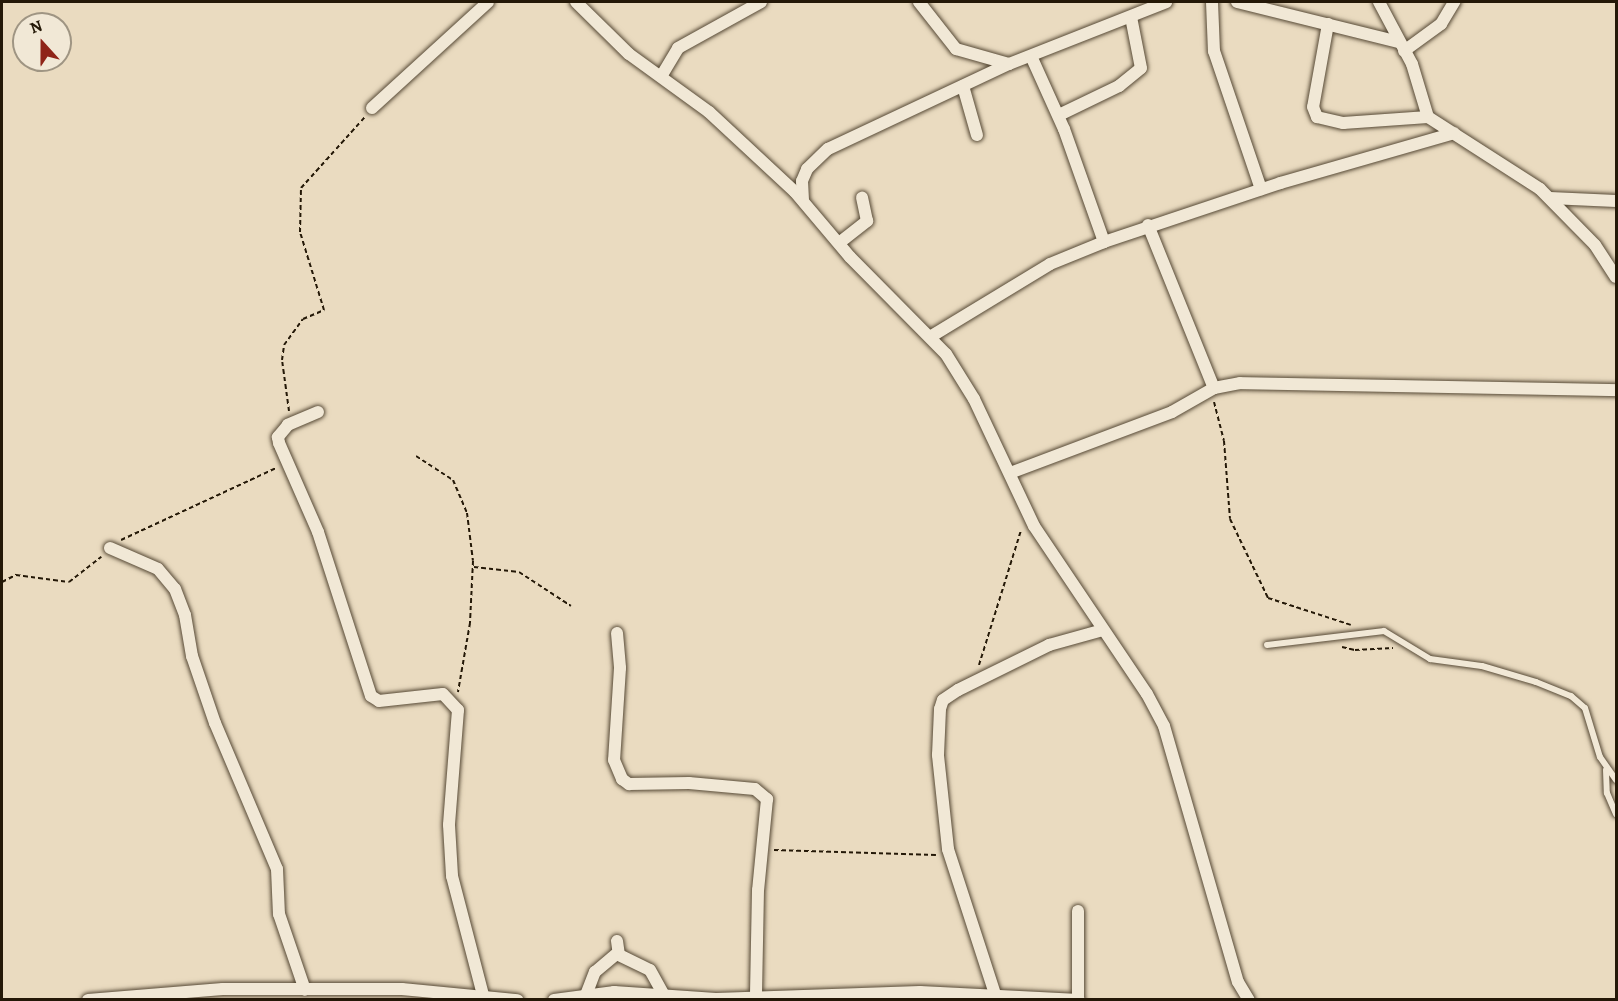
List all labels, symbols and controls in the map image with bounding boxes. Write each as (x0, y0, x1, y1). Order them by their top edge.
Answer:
north arrow (12, 12, 72, 72)
text: N (27, 15, 46, 39)

